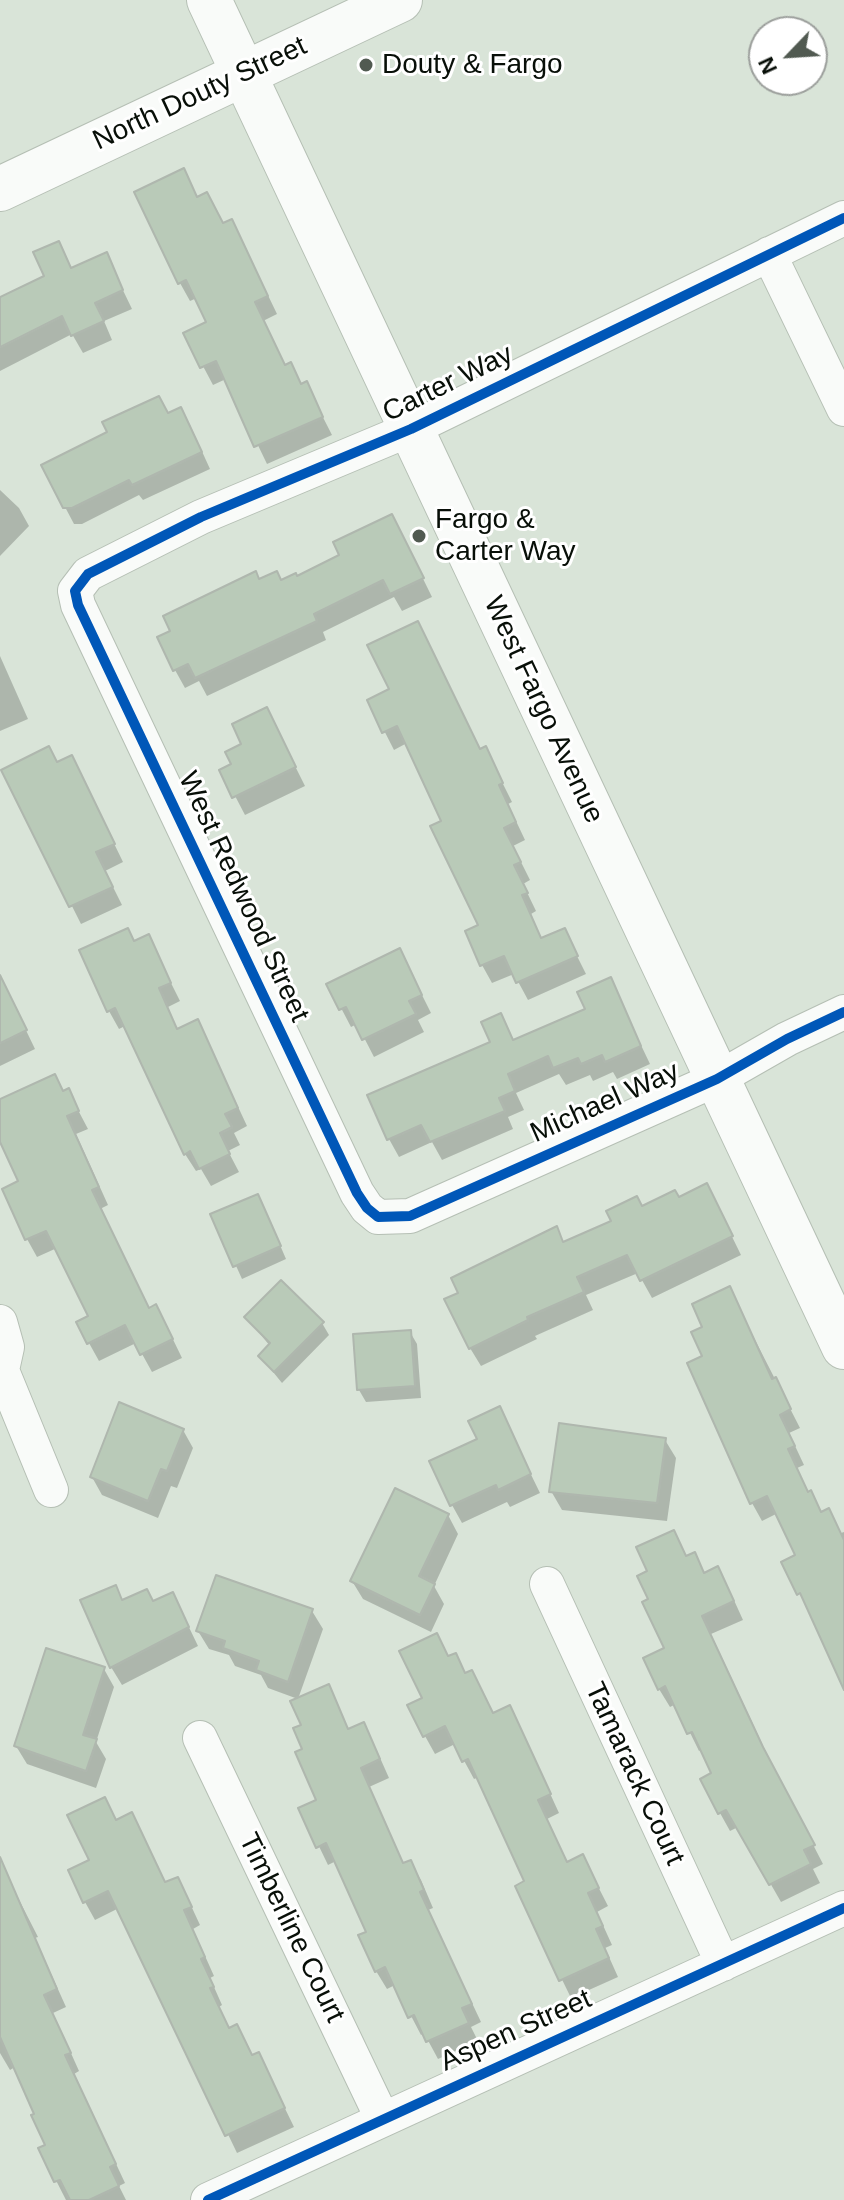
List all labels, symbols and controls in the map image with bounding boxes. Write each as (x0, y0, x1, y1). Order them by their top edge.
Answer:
north arrow (748, 16, 828, 96)
street label: North Douty Street (88, 30, 312, 158)
place label: Douty & Fargo (382, 48, 563, 82)
text: N (753, 53, 782, 78)
marker: Douty & Fargo (357, 56, 375, 74)
street label: Carter Way (377, 338, 519, 430)
place label: Fargo & Carter Way (435, 503, 576, 569)
marker: Fargo & Carter Way (410, 527, 428, 545)
street label: West Fargo Avenue (476, 591, 610, 829)
street label: West Redwood Street (170, 767, 316, 1027)
street label: Michael Way (525, 1055, 685, 1151)
street label: Tamarack Court (577, 1677, 691, 1871)
street label: Timberline Court (231, 1828, 351, 2028)
street label: Aspen Street (435, 1983, 597, 2079)

